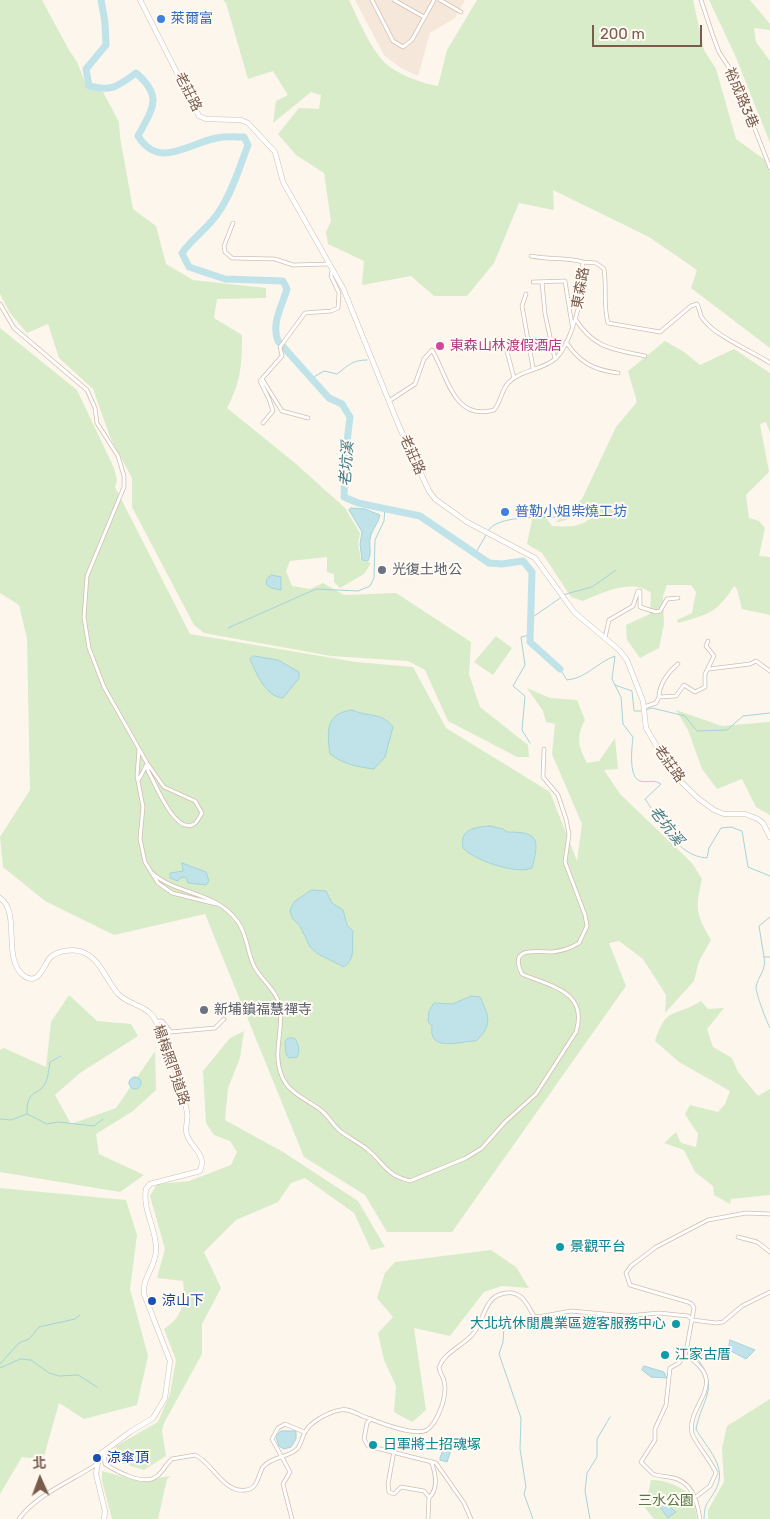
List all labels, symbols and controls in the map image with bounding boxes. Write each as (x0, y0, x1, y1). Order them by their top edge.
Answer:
place label: 萊爾富 (171, 11, 213, 27)
marker: 萊爾富 (155, 13, 167, 25)
scale bar (595, 15, 705, 47)
text: 200 m (600, 25, 645, 43)
street label: 裕成路3巷 (721, 65, 761, 131)
street label: 老莊路 (171, 69, 205, 115)
street label: 東森路 (569, 266, 593, 310)
place label: 東森山林渡假酒店 (450, 338, 562, 354)
marker: 東森山林渡假酒店 (434, 340, 446, 352)
street label: 老莊路 (396, 432, 428, 478)
water label: 老坑溪 (336, 441, 358, 487)
place label: 普勒小姐柴燒工坊 (515, 504, 627, 520)
marker: 普勒小姐柴燒工坊 (499, 506, 511, 518)
place label: 光復土地公 (392, 562, 462, 578)
marker: 光復土地公 (376, 564, 388, 576)
street label: 老莊路 (650, 742, 688, 786)
water label: 老坑溪 (645, 803, 687, 849)
place label: 新埔鎮福慧禪寺 (214, 1002, 312, 1018)
marker: 新埔鎮福慧禪寺 (198, 1004, 210, 1016)
street label: 楊梅照門道路 (149, 1023, 193, 1107)
place label: 景觀平台 (570, 1239, 626, 1255)
marker: 景觀平台 (554, 1241, 566, 1253)
place label: 涼山下 (162, 1293, 204, 1309)
marker: 涼山下 (146, 1295, 158, 1307)
place label: 大北坑休閒農業區遊客服務中心 (470, 1316, 666, 1332)
marker: 大北坑休閒農業區遊客服務中心 (670, 1318, 682, 1330)
place label: 江家古厝 (675, 1347, 731, 1363)
marker: 江家古厝 (659, 1349, 671, 1361)
place label: 日軍將士招魂塚 (383, 1437, 481, 1453)
marker: 日軍將士招魂塚 (367, 1439, 379, 1451)
place label: 涼傘頂 (107, 1450, 149, 1466)
marker: 涼傘頂 (91, 1452, 103, 1464)
north arrow (15, 1454, 65, 1504)
text: 北 (32, 1455, 47, 1472)
park label: 三水公園 (638, 1493, 694, 1509)

